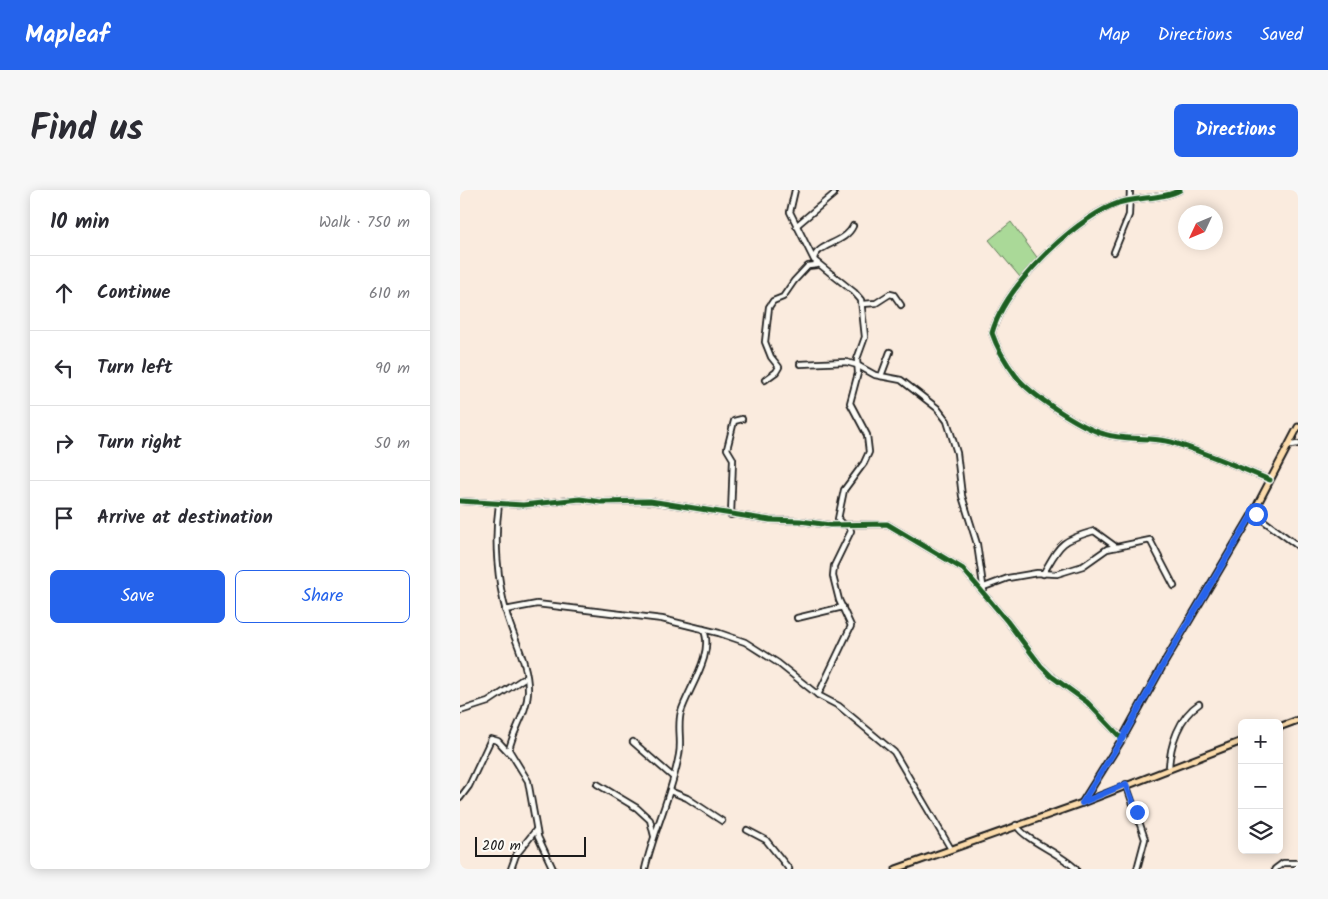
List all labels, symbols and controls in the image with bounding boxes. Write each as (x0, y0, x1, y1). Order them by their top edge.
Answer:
text: Mapleaf (25, 16, 109, 55)
text: Map (1098, 21, 1130, 50)
text: Directions (1158, 21, 1232, 50)
text: Saved (1260, 21, 1303, 50)
text: Find us (30, 102, 143, 158)
button: Directions (1174, 104, 1298, 157)
north arrow (1178, 205, 1223, 250)
text: 10 min (50, 206, 110, 239)
text: Walk · 750 m (319, 210, 410, 235)
text: Continue (97, 278, 170, 308)
icon: ahead (50, 279, 78, 307)
text: 610 m (369, 281, 410, 306)
text: Turn left (97, 353, 172, 383)
icon: left (50, 354, 78, 382)
text: 90 m (375, 356, 410, 381)
text: Turn right (97, 428, 182, 458)
icon: right (50, 429, 78, 457)
text: 50 m (374, 431, 410, 456)
text: Arrive at destination (97, 503, 273, 533)
route start (1245, 503, 1268, 526)
icon: arrive (50, 504, 78, 532)
button: Save (50, 570, 225, 623)
button: Share (235, 570, 410, 623)
map controls (1238, 719, 1283, 854)
button: + (1238, 719, 1283, 764)
button: − (1238, 764, 1283, 809)
route end (1126, 801, 1149, 824)
button: layers (1238, 809, 1283, 854)
scale bar (475, 834, 586, 857)
text: 200 m (482, 835, 521, 857)

